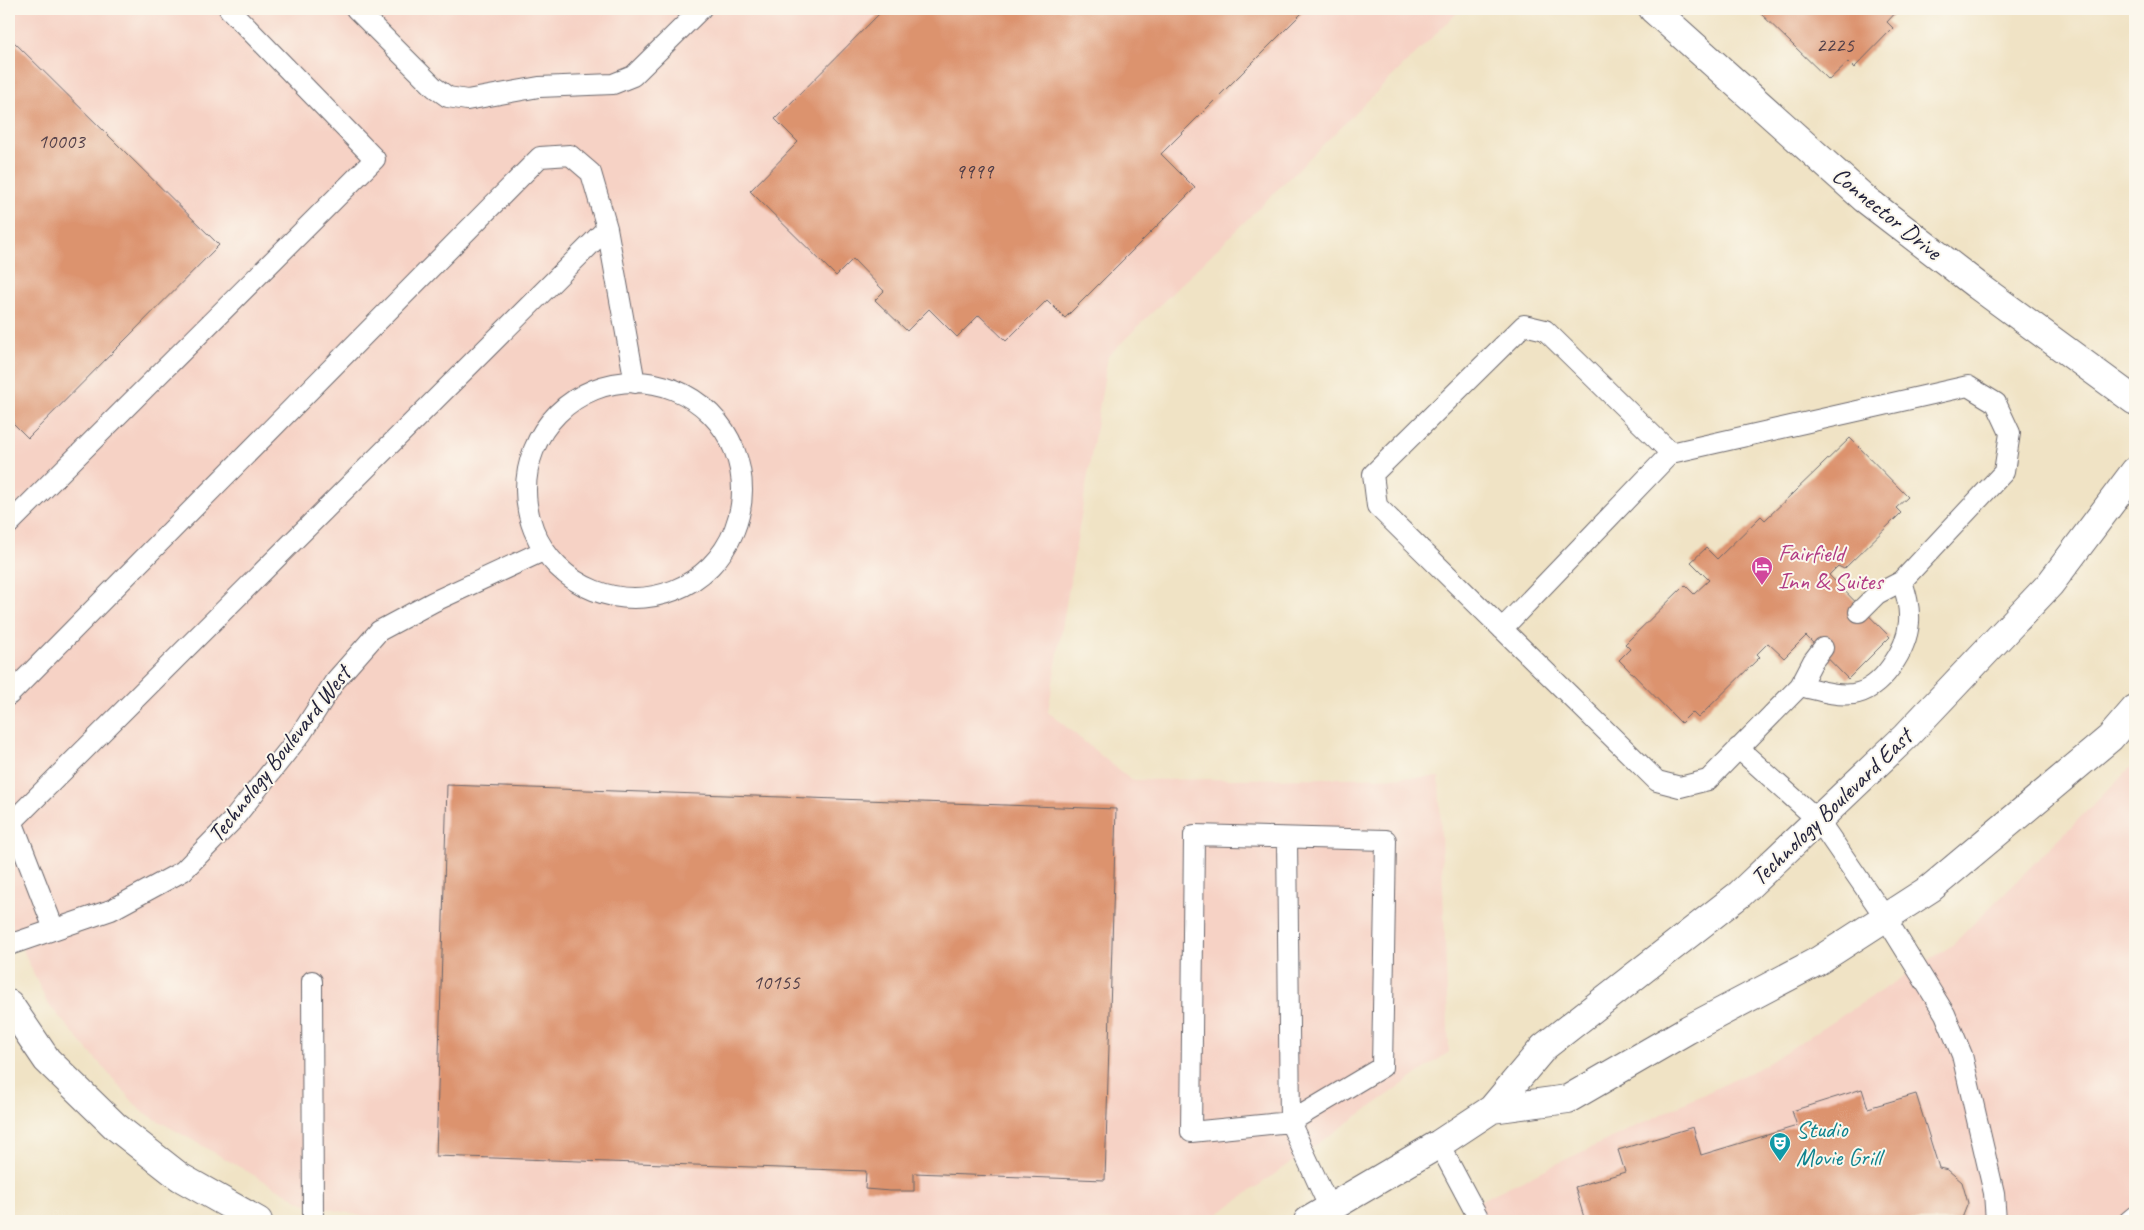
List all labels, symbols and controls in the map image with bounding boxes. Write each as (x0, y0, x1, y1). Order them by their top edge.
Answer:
house number: 2225 (1816, 32, 1855, 58)
house number: 10003 (37, 128, 86, 154)
house number: 9999 (955, 158, 994, 184)
street label: Connector Drive (1826, 160, 1949, 268)
place label: Fairfield Inn & Suites (1778, 538, 1884, 596)
hotel icon: Fairfield Inn & Suites (1750, 555, 1774, 586)
street label: Technology Boulevard West (201, 657, 359, 848)
street label: Technology Boulevard East (1744, 720, 1920, 892)
house number: 10155 (752, 969, 801, 995)
place label: Studio Movie Grill (1796, 1114, 1885, 1172)
theatre icon: Studio Movie Grill (1768, 1131, 1792, 1162)

